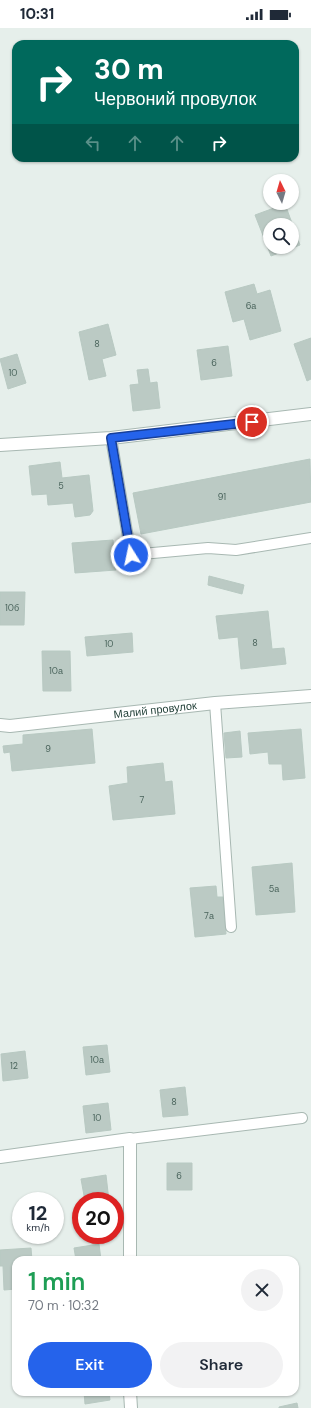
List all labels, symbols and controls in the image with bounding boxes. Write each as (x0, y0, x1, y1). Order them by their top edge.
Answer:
text: 10:31 (20, 4, 54, 24)
text: 30 m (94, 51, 164, 88)
icon: right (28, 56, 80, 108)
text: Червоний провулок (94, 87, 256, 111)
icon: left (82, 132, 104, 154)
icon: ahead (124, 132, 146, 154)
icon: ahead (166, 132, 188, 154)
icon: right (208, 132, 230, 154)
north arrow (263, 174, 299, 210)
map controls (263, 174, 299, 254)
button: search (263, 218, 299, 254)
house number: 6а (246, 300, 256, 312)
house number: 8 (94, 338, 100, 350)
house number: 6 (211, 357, 217, 369)
house number: 10 (9, 367, 17, 379)
pin (235, 405, 269, 439)
icon: arrive (241, 411, 263, 433)
house number: 5 (58, 480, 64, 492)
house number: 91 (218, 491, 226, 503)
position arrow (110, 534, 152, 576)
house number: 10б (5, 602, 19, 614)
house number: 8 (252, 637, 258, 649)
house number: 10 (105, 638, 113, 650)
house number: 10а (49, 665, 63, 677)
street label: Малий провулок (113, 698, 198, 721)
house number: 9 (45, 743, 51, 755)
house number: 7 (140, 794, 145, 806)
house number: 5а (269, 883, 279, 895)
house number: 7а (204, 910, 214, 922)
house number: 10а (90, 1054, 104, 1066)
house number: 12 (10, 1060, 18, 1072)
house number: 8 (171, 1096, 177, 1108)
house number: 10 (93, 1112, 101, 1124)
house number: 6 (176, 1170, 182, 1182)
speed limit sign: 20 (72, 1192, 124, 1244)
text: 12 (29, 1200, 47, 1226)
text: km/h (26, 1221, 50, 1234)
text: 1 min (28, 1266, 85, 1297)
button: close (241, 1269, 283, 1311)
text: 70 m · 10:32 (28, 1297, 99, 1314)
button: Exit (28, 1342, 152, 1388)
button: Share (160, 1342, 283, 1388)

